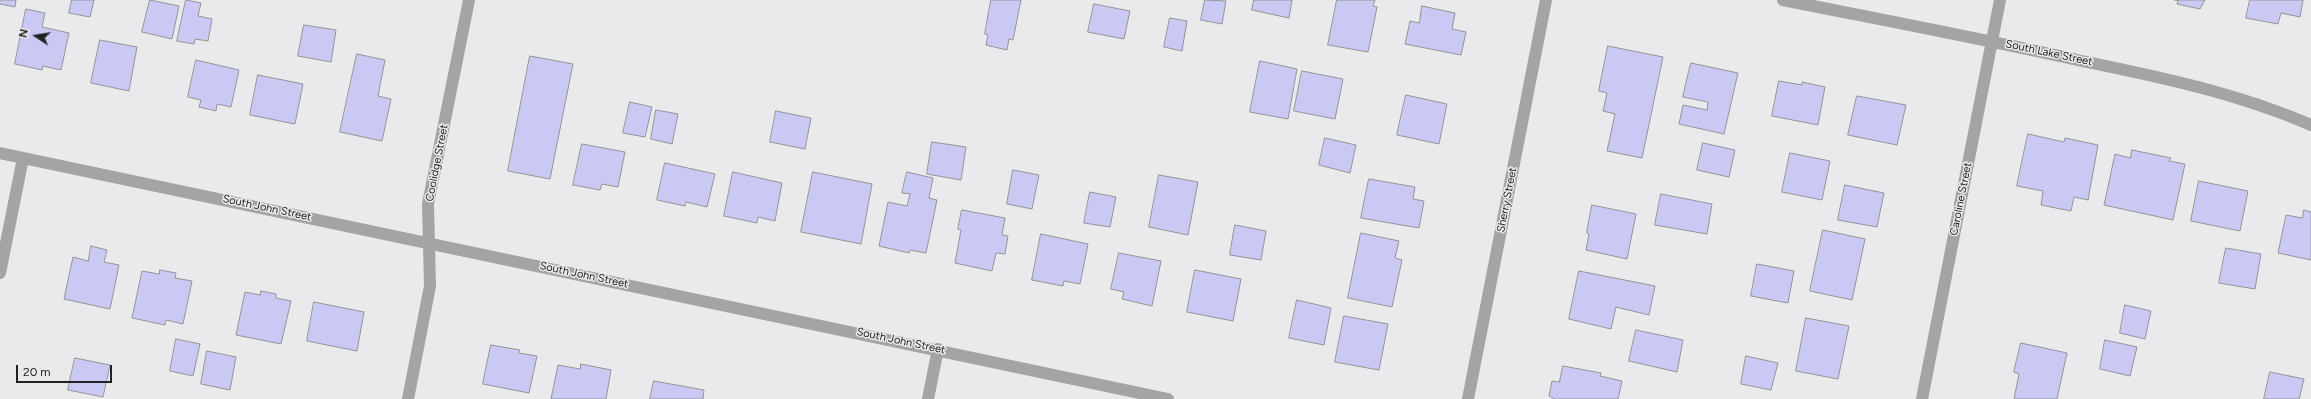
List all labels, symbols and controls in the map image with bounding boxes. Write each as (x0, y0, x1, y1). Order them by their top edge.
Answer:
north arrow (16, 16, 56, 56)
text: N (17, 28, 31, 39)
street label: South Lake Street (2004, 37, 2094, 69)
street label: Coolidge Street (423, 123, 451, 203)
street label: Caroline Street (1947, 161, 1975, 237)
street label: Sherry Street (1494, 167, 1520, 233)
street label: South John Street (222, 192, 312, 224)
street label: South John Street (539, 259, 629, 291)
street label: South John Street (856, 325, 946, 357)
scale bar (18, 357, 114, 383)
text: 20 m (23, 365, 51, 379)

